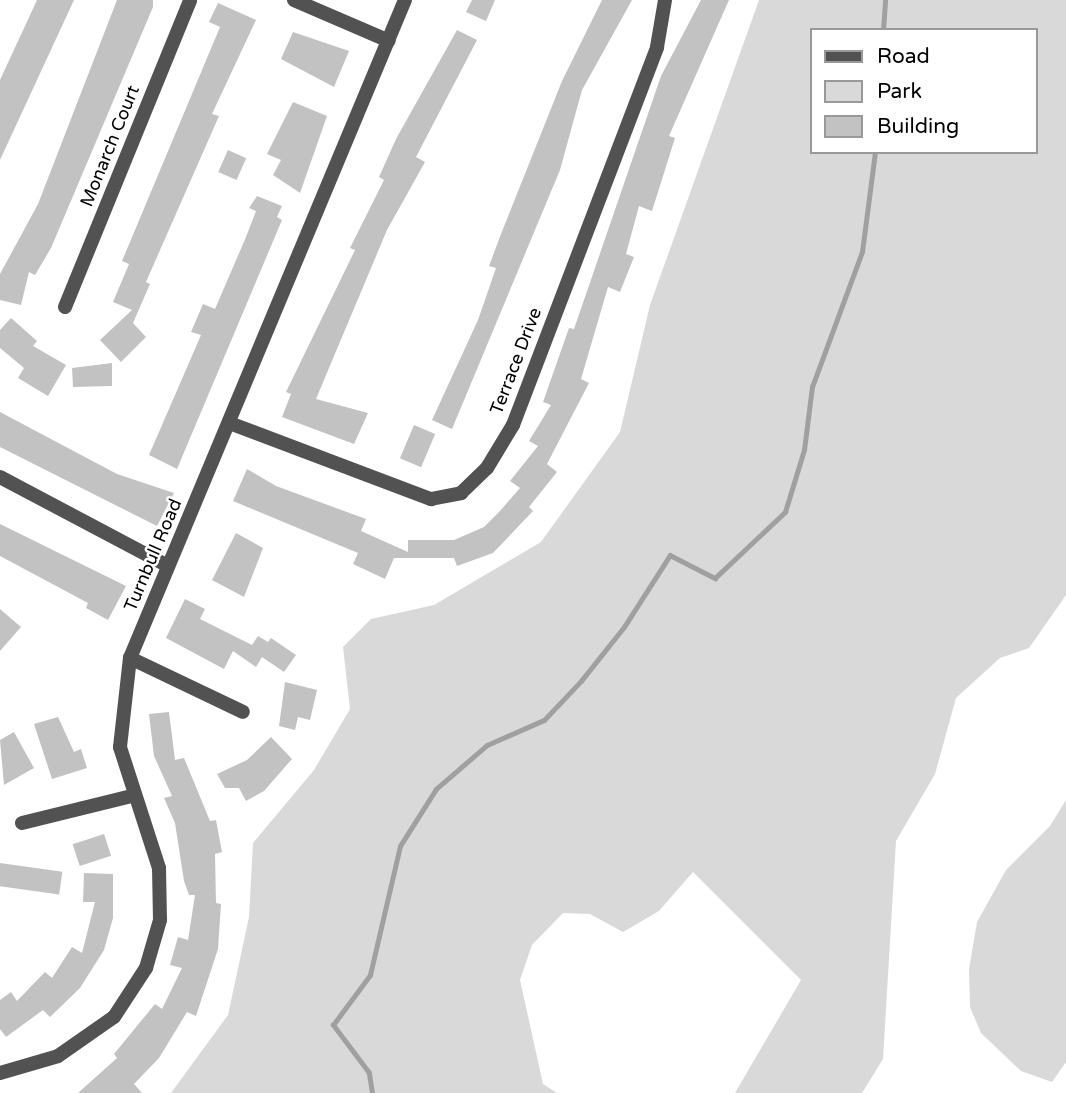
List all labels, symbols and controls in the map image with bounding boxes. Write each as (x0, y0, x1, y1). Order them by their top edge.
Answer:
legend (810, 28, 1038, 154)
text: Road (877, 44, 930, 69)
text: Park (877, 79, 922, 104)
street label: Monarch Court (76, 82, 144, 210)
text: Building (877, 114, 959, 139)
street label: Terrace Drive (486, 305, 546, 417)
street label: Turnbull Road (120, 496, 186, 614)

